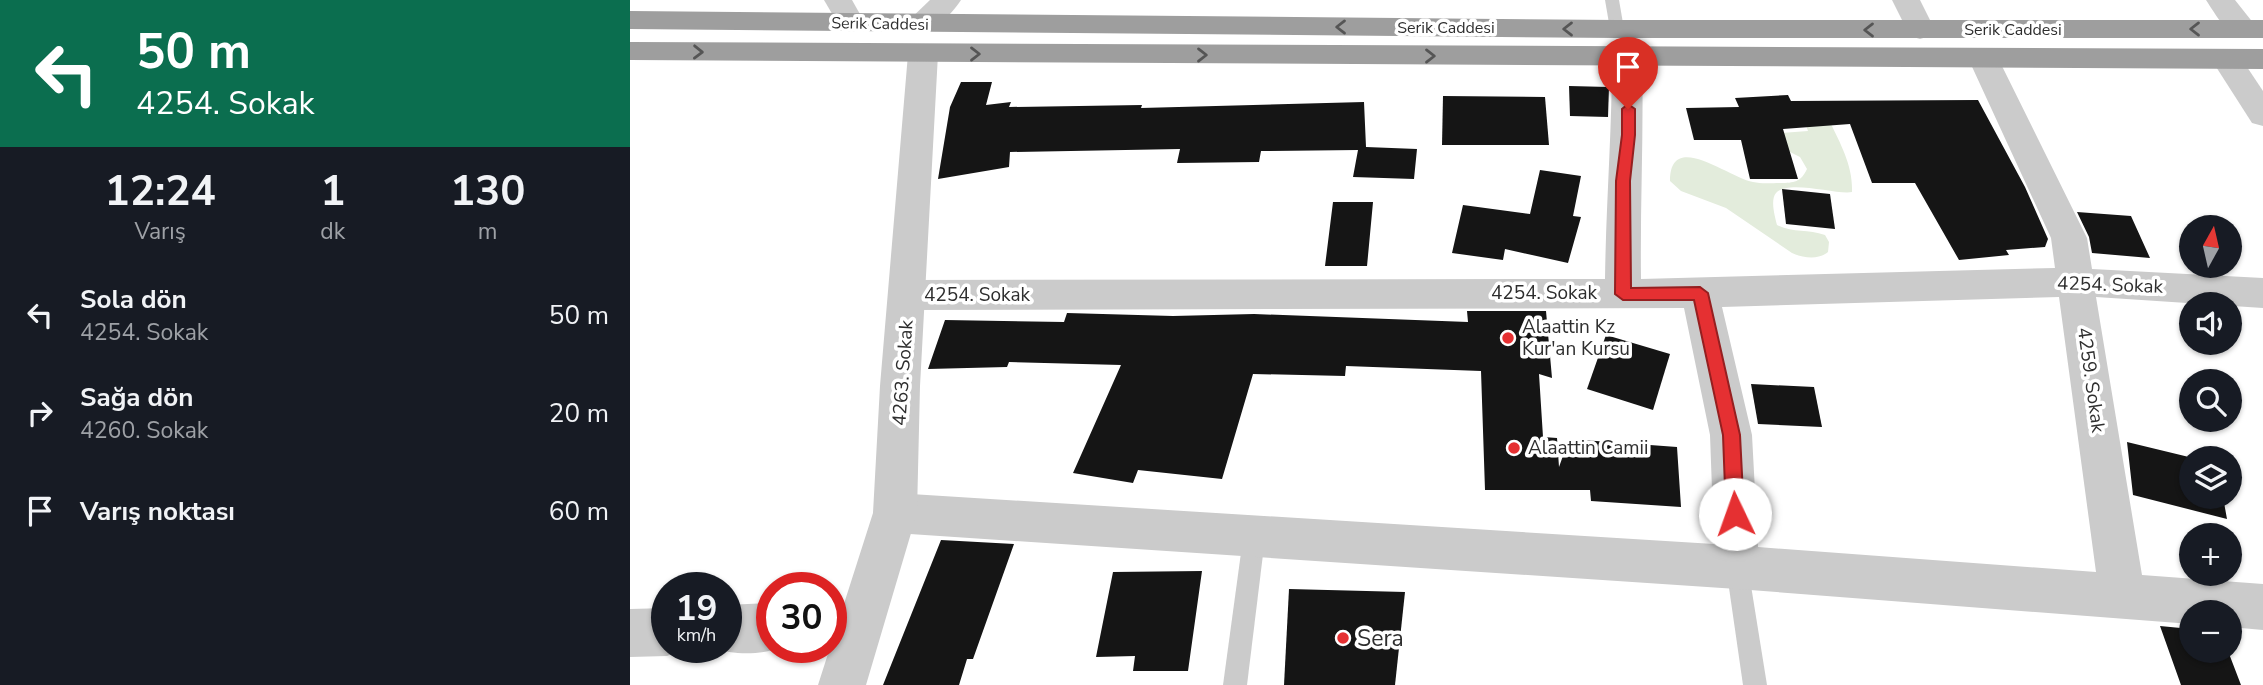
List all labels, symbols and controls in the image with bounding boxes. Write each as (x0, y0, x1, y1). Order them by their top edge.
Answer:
street label: Serik Caddesi (831, 12, 929, 36)
street label: Serik Caddesi (1397, 17, 1495, 39)
text: 50 m (136, 18, 251, 85)
one-way arrow (1335, 19, 1346, 35)
street label: Serik Caddesi (1964, 19, 2062, 41)
one-way arrow (1563, 21, 1573, 37)
one-way arrow (2189, 21, 2200, 37)
one-way arrow (1864, 22, 1874, 38)
icon: left (21, 28, 112, 119)
pin (1598, 37, 1658, 109)
one-way arrow (693, 44, 704, 60)
one-way arrow (970, 46, 980, 62)
one-way arrow (1197, 47, 1208, 63)
one-way arrow (1425, 48, 1435, 64)
icon: arrive (1609, 48, 1647, 86)
text: 4254. Sokak (136, 82, 315, 125)
text: 12:24 (104, 163, 216, 220)
text: 1 (320, 163, 345, 220)
text: 130 (450, 163, 525, 220)
north arrow (2179, 215, 2242, 278)
map controls (2179, 215, 2242, 663)
text: Varış (134, 216, 186, 247)
text: dk (320, 216, 345, 247)
text: m (478, 216, 498, 247)
street label: 4254. Sokak (2057, 270, 2164, 300)
street label: 4254. Sokak (1491, 280, 1598, 306)
text: Sola dön (80, 282, 187, 317)
street label: 4254. Sokak (924, 282, 1031, 308)
button: sound (2179, 292, 2242, 355)
icon: left (21, 296, 59, 334)
text: 50 m (549, 298, 609, 333)
place label: Alaattin Kz Kur'an Kursu (1522, 314, 1630, 362)
text: 4254. Sokak (80, 317, 208, 348)
street label: 4263. Sokak (886, 319, 920, 427)
street label: 4259. Sokak (2071, 326, 2111, 435)
marker: Alaattin Kz Kur'an Kursu (1500, 330, 1516, 346)
button: search (2179, 369, 2242, 432)
text: Sağa dön (80, 380, 193, 415)
icon: right (21, 394, 59, 432)
text: 20 m (549, 396, 609, 431)
text: 4260. Sokak (80, 415, 208, 446)
place label: Alaattin Camii (1528, 435, 1649, 461)
marker: Alaattin Camii (1506, 440, 1522, 456)
button: layers (2179, 446, 2242, 509)
position arrow (1698, 477, 1772, 551)
icon: arrive (21, 492, 59, 530)
text: Varış noktası (80, 494, 235, 529)
text: 60 m (549, 494, 609, 529)
button: + (2179, 523, 2242, 586)
speed limit sign: 30 (756, 572, 847, 663)
text: 19 (675, 585, 718, 632)
button: − (2179, 600, 2242, 663)
text: km/h (677, 623, 716, 647)
place label: Sera (1357, 623, 1404, 654)
marker: Sera (1335, 630, 1351, 646)

